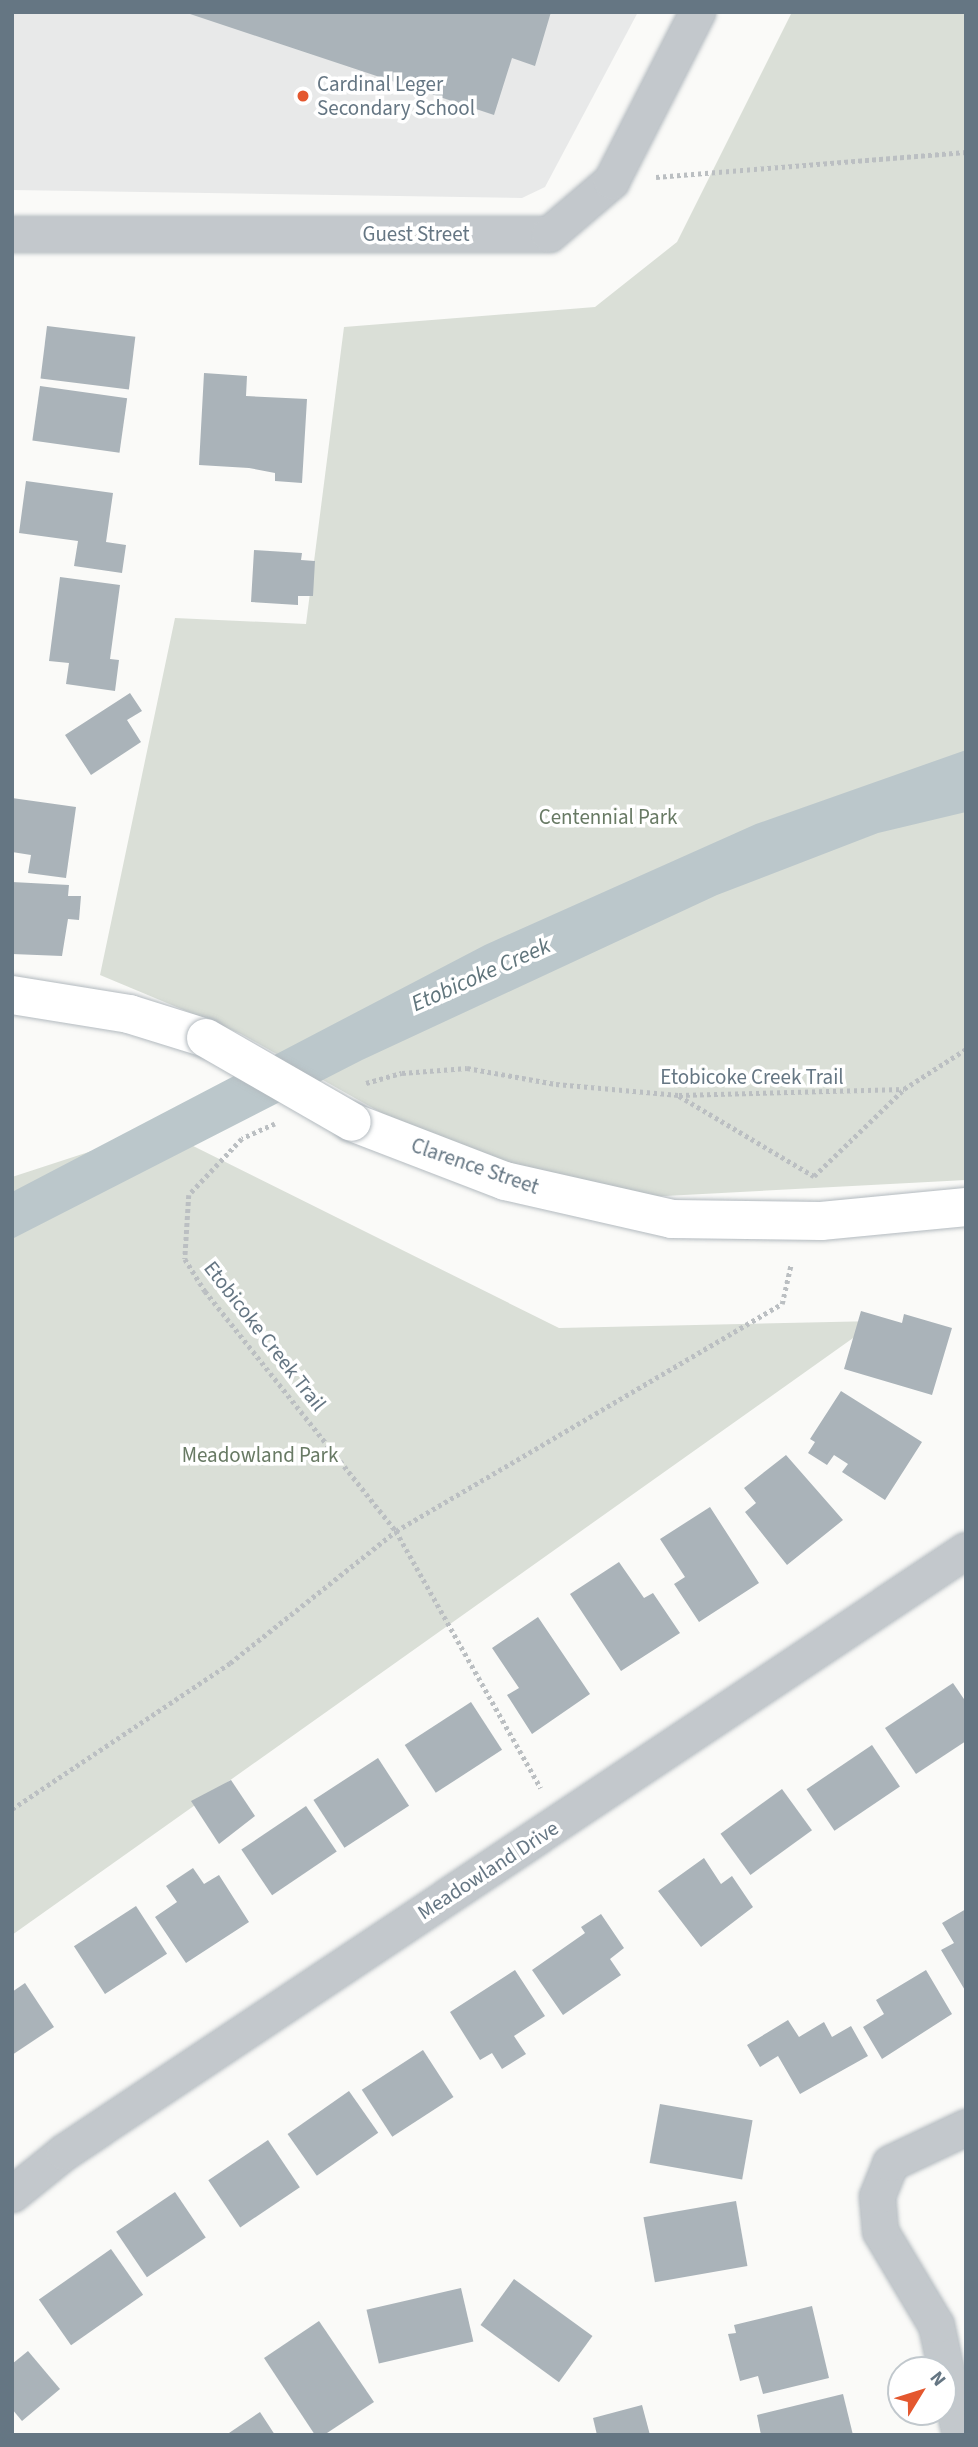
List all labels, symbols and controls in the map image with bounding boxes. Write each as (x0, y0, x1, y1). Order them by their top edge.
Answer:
place label: Cardinal Leger Secondary School (317, 71, 475, 121)
marker: Cardinal Leger Secondary School (295, 88, 311, 104)
street label: Guest Street (362, 221, 470, 247)
park label: Centennial Park (539, 804, 677, 830)
water label: Etobicoke Creek (407, 932, 555, 1018)
street label: Etobicoke Creek Trail (660, 1064, 844, 1090)
street label: Clarence Street (408, 1132, 542, 1200)
street label: Etobicoke Creek Trail (199, 1256, 331, 1416)
park label: Meadowland Park (182, 1442, 338, 1468)
street label: Meadowland Drive (413, 1815, 563, 1925)
north arrow (887, 2356, 957, 2426)
text: N (923, 2366, 952, 2392)

